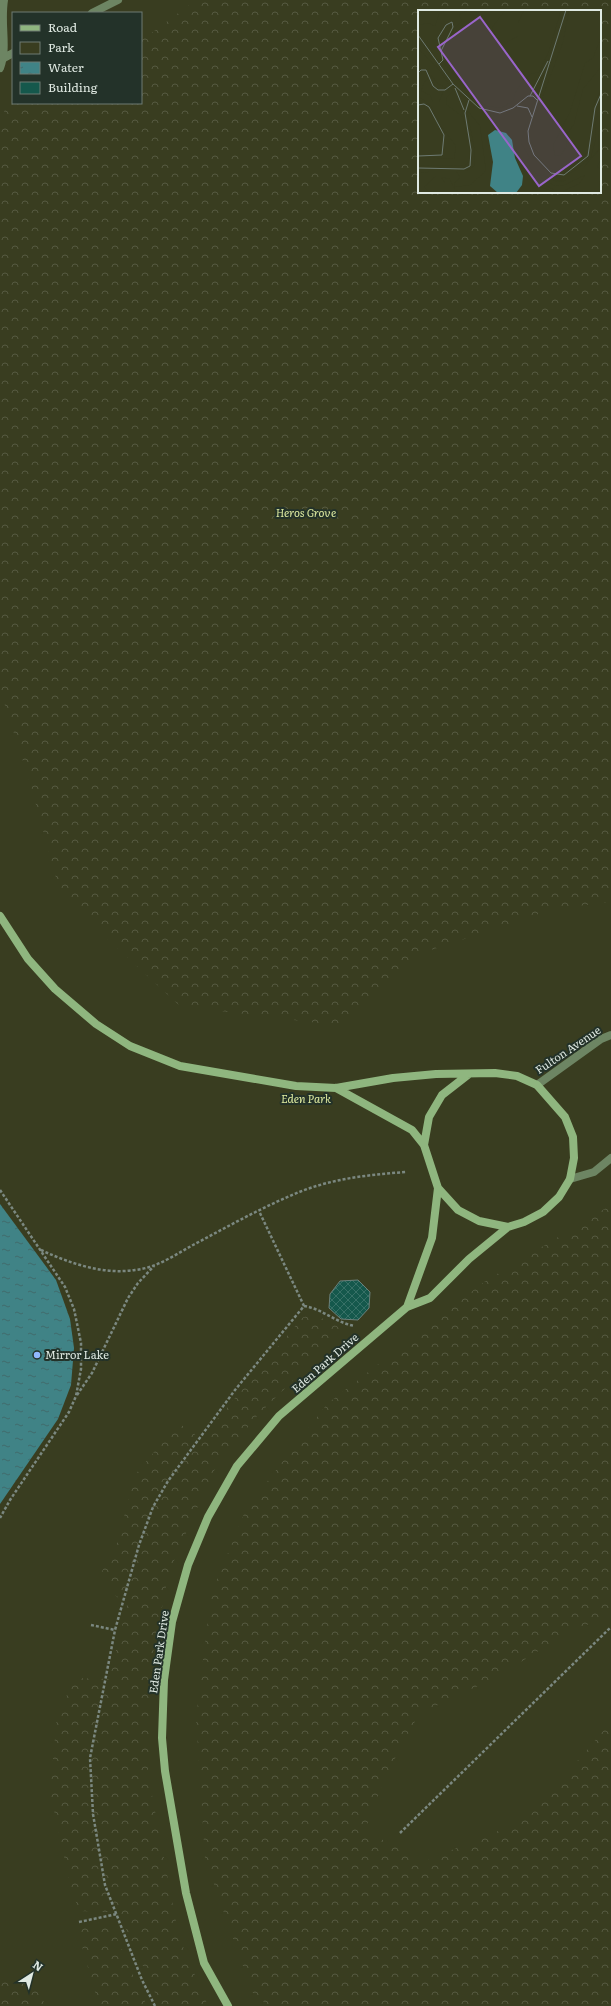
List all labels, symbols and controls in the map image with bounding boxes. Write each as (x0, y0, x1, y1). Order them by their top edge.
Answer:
inset map (418, 10, 601, 193)
legend (12, 12, 142, 104)
text: Road (48, 18, 78, 36)
text: Park (48, 38, 75, 56)
text: Water (48, 58, 84, 76)
text: Building (48, 78, 98, 96)
park label: Heros Grove (276, 504, 336, 520)
street label: Fulton Avenue (531, 1021, 604, 1077)
park label: Eden Park (281, 1090, 331, 1106)
street label: Eden Park Drive (287, 1328, 361, 1396)
place label: Mirror Lake (45, 1346, 109, 1362)
marker: Mirror Lake (32, 1350, 42, 1360)
street label: Eden Park Drive (144, 1609, 172, 1695)
north arrow (12, 1954, 52, 1994)
text: N (30, 1956, 47, 1974)

